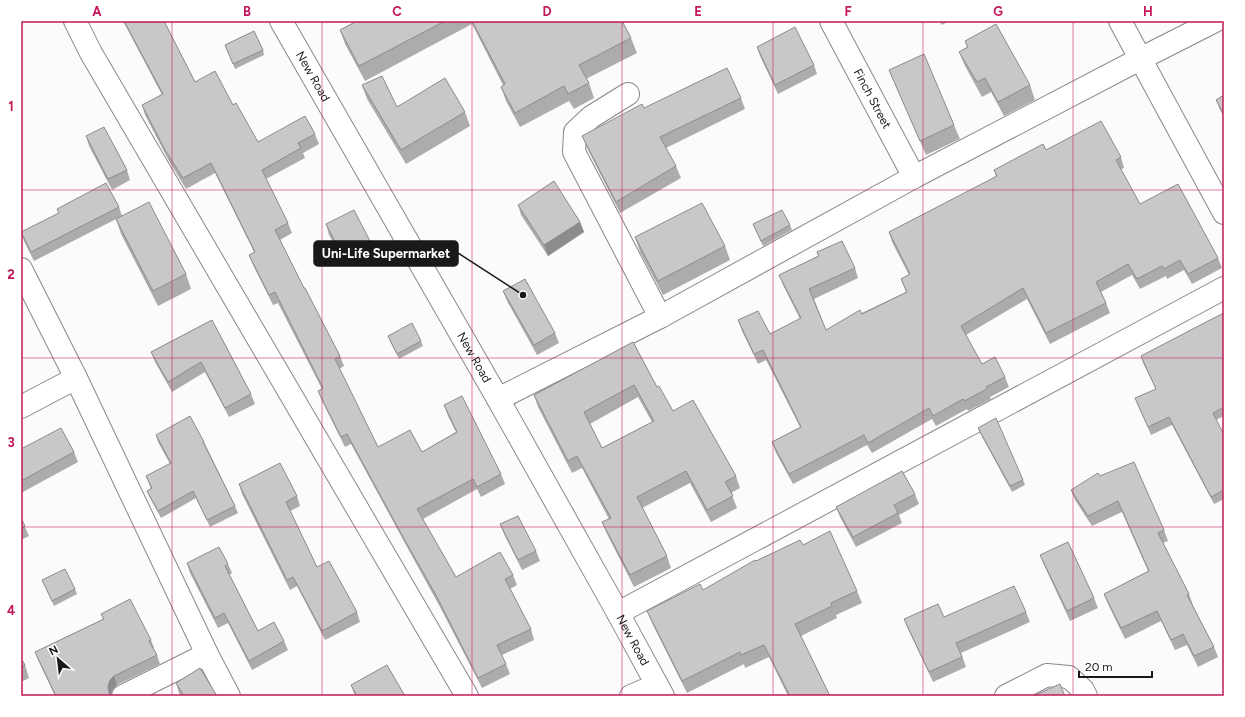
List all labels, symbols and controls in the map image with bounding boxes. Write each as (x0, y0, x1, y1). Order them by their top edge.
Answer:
text: A (92, 4, 102, 19)
text: B (243, 4, 251, 19)
text: C (392, 4, 402, 19)
text: D (542, 4, 552, 19)
text: E (694, 4, 702, 19)
text: F (844, 4, 852, 19)
text: G (993, 4, 1003, 19)
text: H (1143, 4, 1153, 19)
street label: New Road (293, 49, 333, 104)
street label: Finch Street (851, 66, 894, 131)
text: 1 (8, 99, 14, 114)
callout: Uni-Life Supermarket (314, 241, 458, 266)
text: Uni-Life Supermarket (322, 246, 450, 261)
text: 2 (7, 267, 15, 282)
street label: New Road (454, 330, 494, 385)
text: 3 (7, 435, 15, 450)
text: 4 (7, 603, 15, 618)
street label: New Road (613, 612, 652, 668)
north arrow (38, 639, 78, 679)
text: N (47, 643, 60, 658)
scale bar (1079, 653, 1152, 679)
text: 20 m (1085, 660, 1113, 674)

